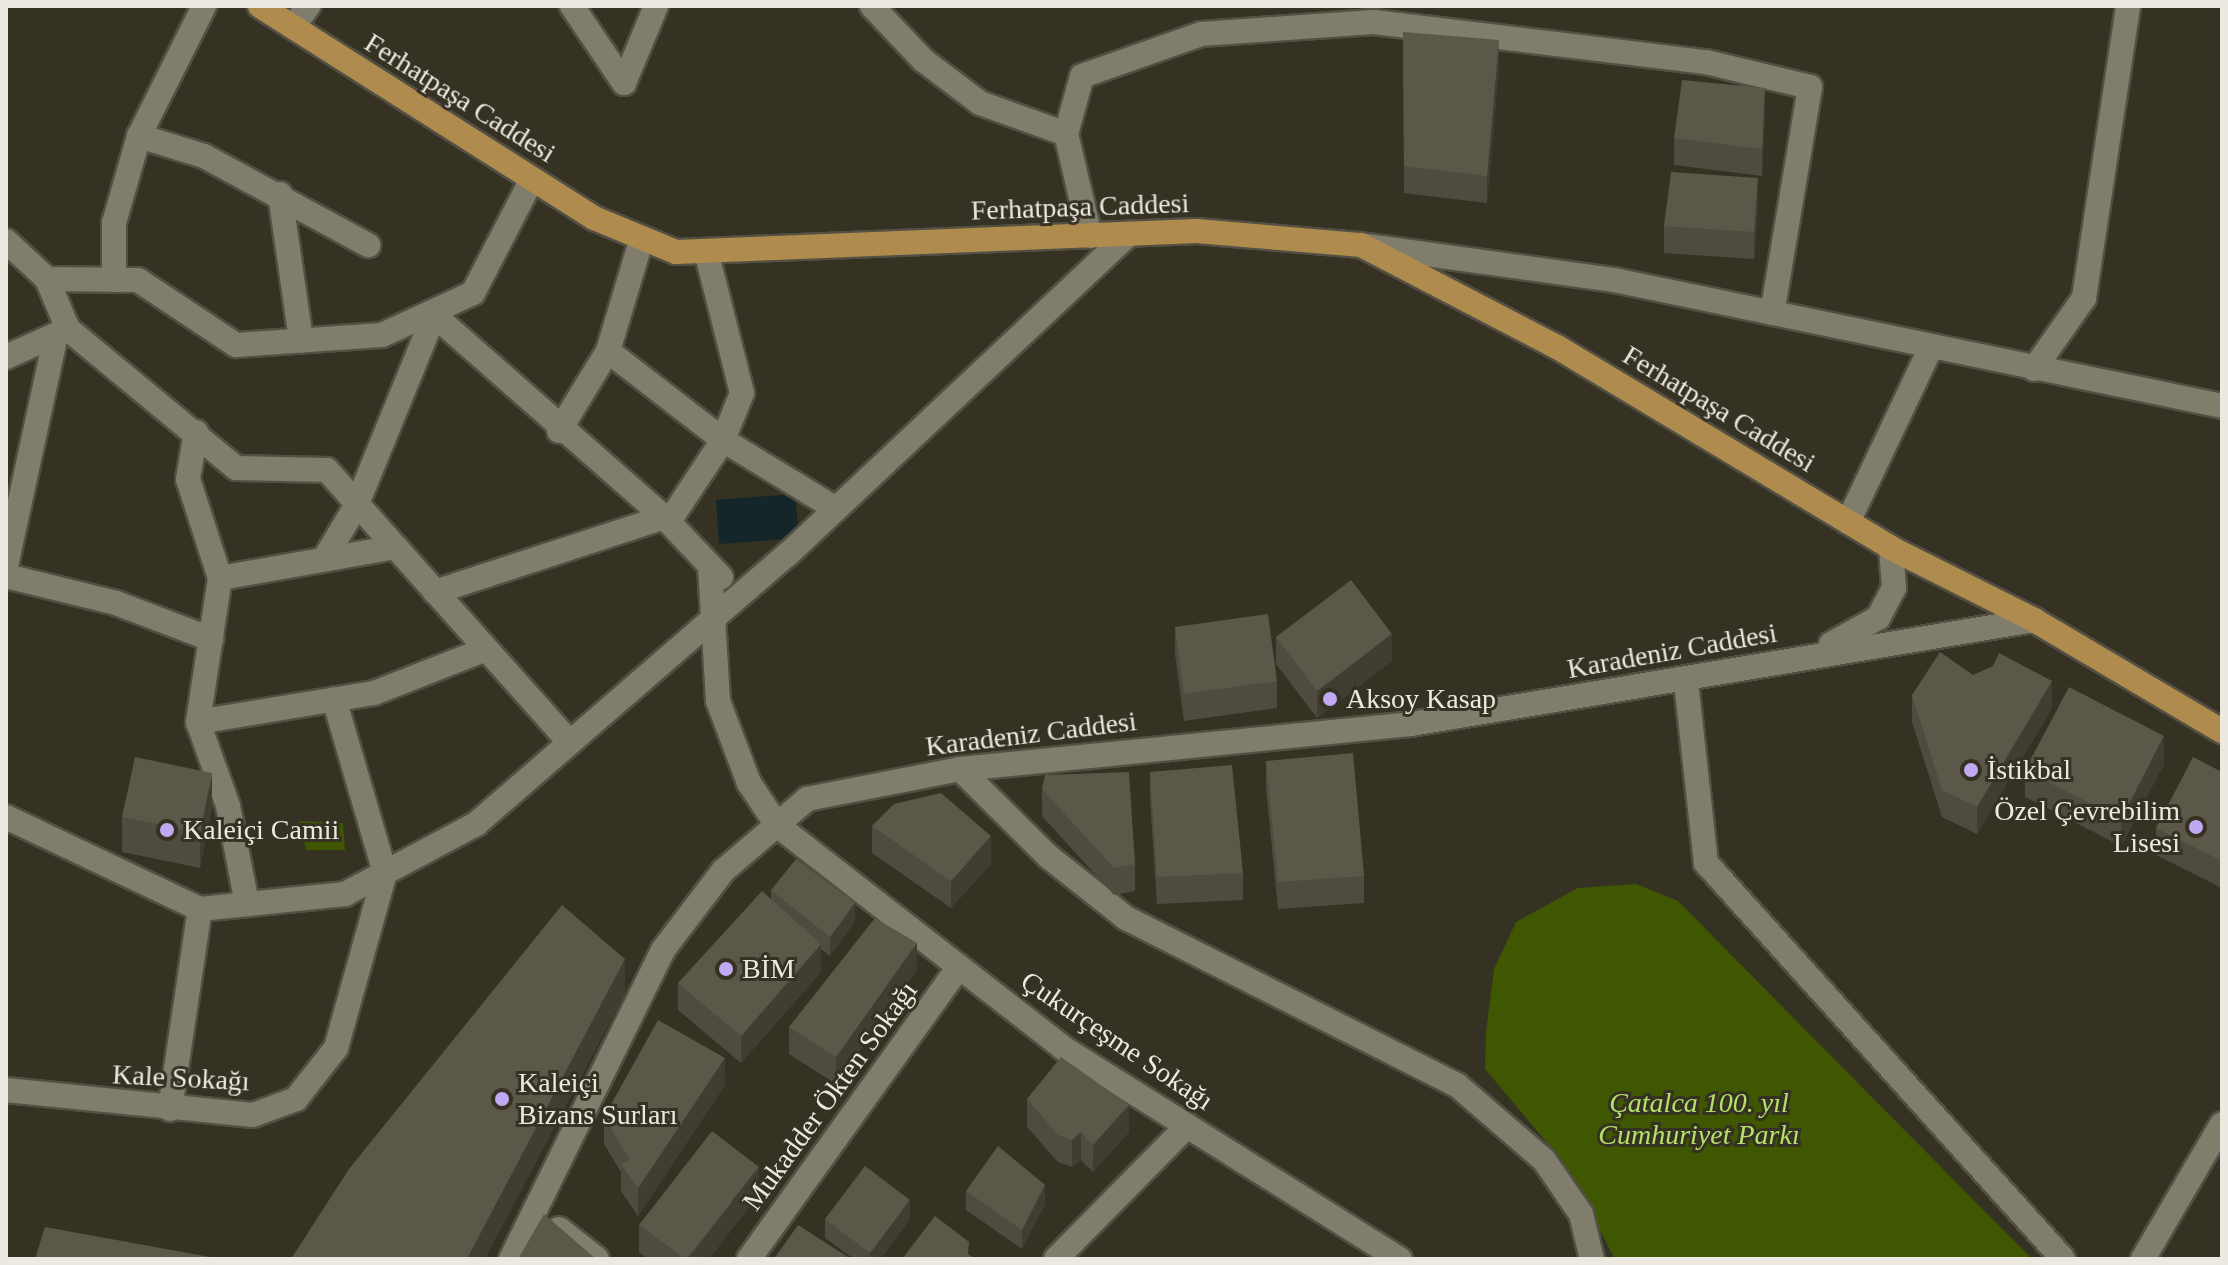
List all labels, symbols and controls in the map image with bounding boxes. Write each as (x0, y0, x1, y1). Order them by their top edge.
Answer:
street label: Ferhatpaşa Caddesi (358, 26, 562, 170)
street label: Ferhatpaşa Caddesi (970, 186, 1190, 228)
street label: Ferhatpaşa Caddesi (1617, 338, 1821, 480)
street label: Karadeniz Caddesi (1565, 616, 1779, 686)
place label: Aksoy Kasap (1346, 682, 1496, 716)
marker: Aksoy Kasap (1321, 690, 1339, 708)
street label: Karadeniz Caddesi (924, 704, 1138, 764)
place label: İstikbal (1987, 753, 2071, 787)
marker: İstikbal (1962, 761, 1980, 779)
place label: Özel Çevrebilim Lisesi (1994, 794, 2180, 860)
place label: Kaleiçi Camii (183, 813, 339, 847)
marker: Özel Çevrebilim Lisesi (2187, 818, 2205, 836)
marker: Kaleiçi Camii (158, 821, 176, 839)
place label: BİM (742, 952, 795, 986)
marker: BİM (717, 960, 735, 978)
street label: Çukurçeşme Sokağı (1014, 964, 1220, 1118)
street label: Mukadder Ökten Sokağı (736, 975, 924, 1217)
street label: Kale Sokağı (111, 1058, 251, 1098)
place label: Kaleiçi Bizans Surları (518, 1066, 677, 1132)
park label: Çatalca 100. yıl Cumhuriyet Parkı (1598, 1086, 1800, 1152)
marker: Kaleiçi Bizans Surları (493, 1090, 511, 1108)

